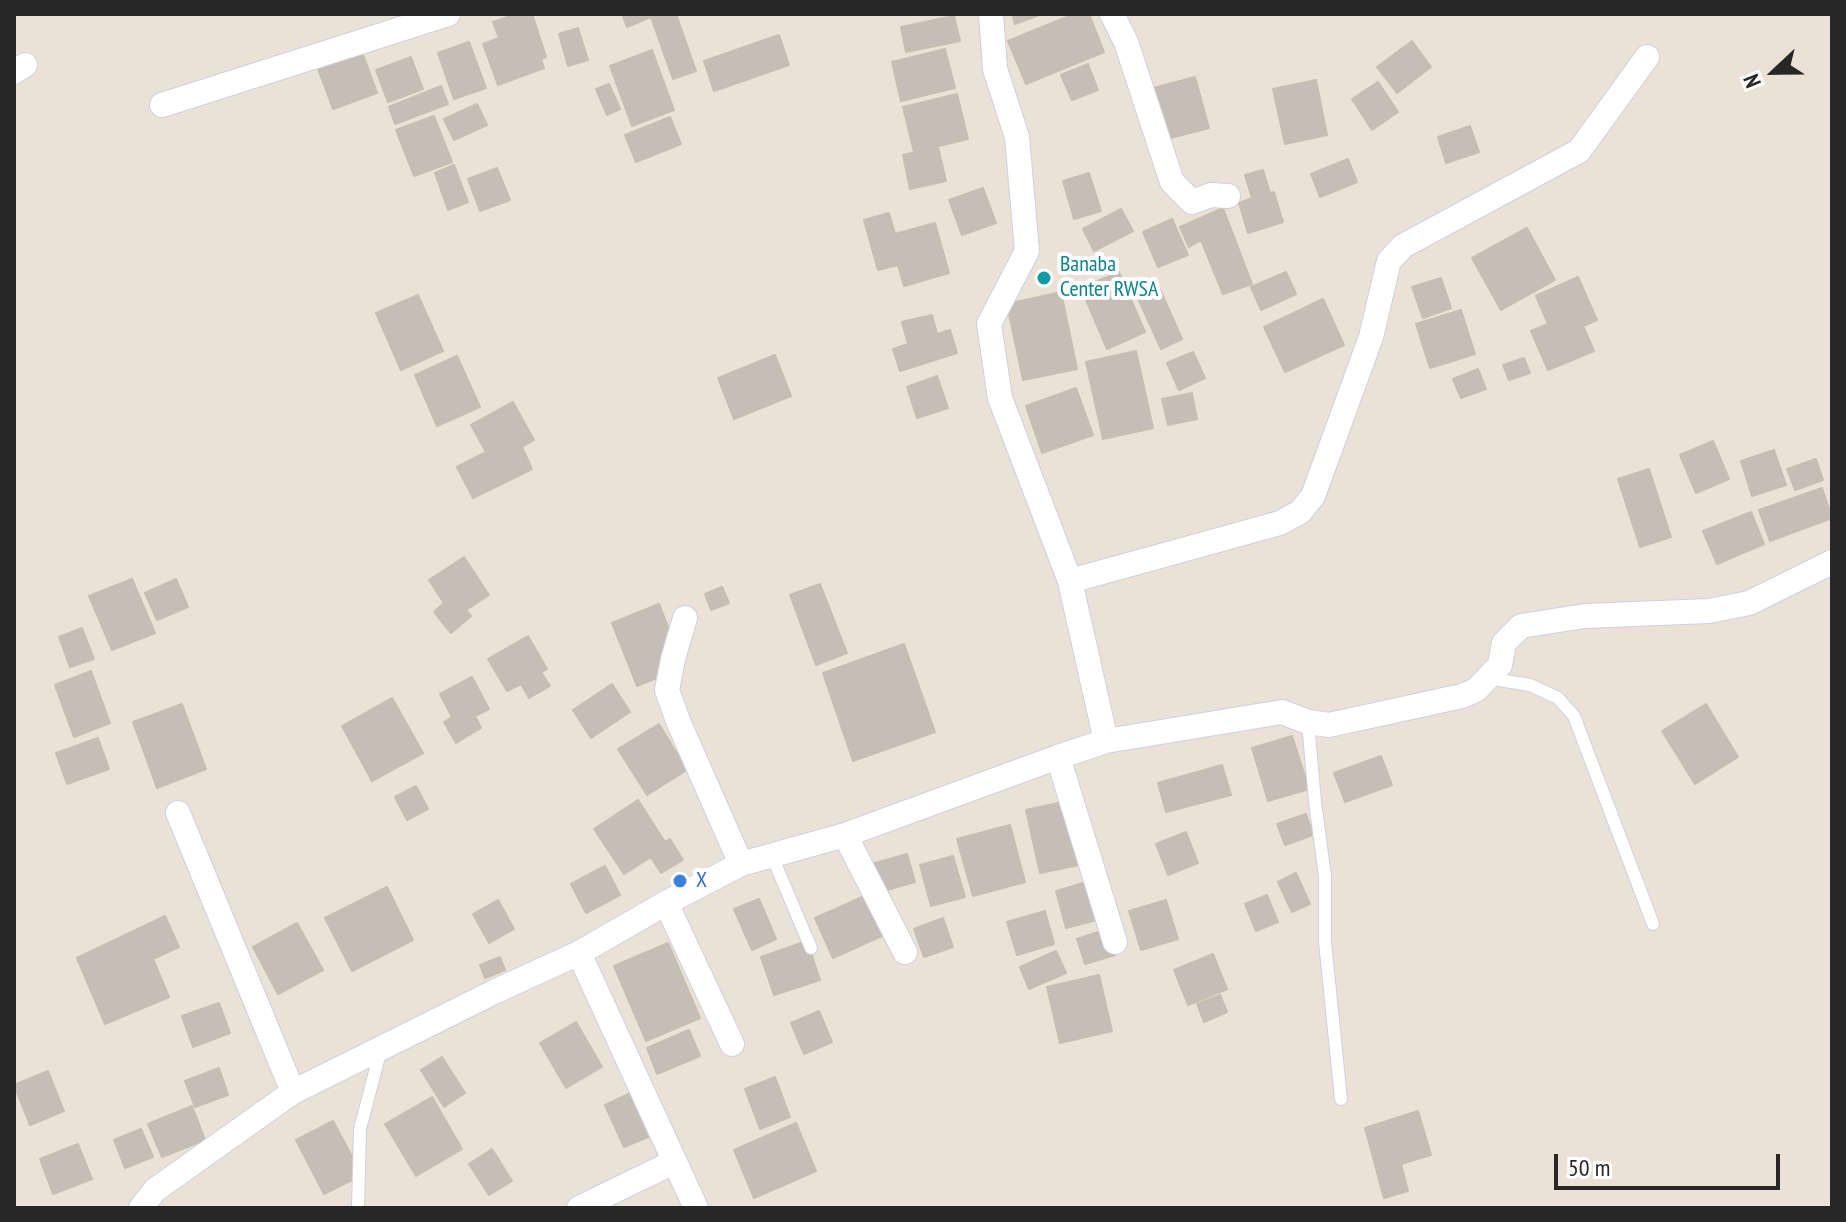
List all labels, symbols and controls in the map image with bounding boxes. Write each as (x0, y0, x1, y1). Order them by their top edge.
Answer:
north arrow (1734, 32, 1814, 112)
text: N (1737, 70, 1767, 92)
place label: Banaba Center RWSA (1060, 252, 1158, 304)
marker: Banaba Center RWSA (1035, 269, 1053, 287)
place label: X (696, 868, 707, 894)
marker: X (671, 872, 689, 890)
scale bar (1558, 1138, 1784, 1188)
text: 50 m (1568, 1152, 1610, 1183)

